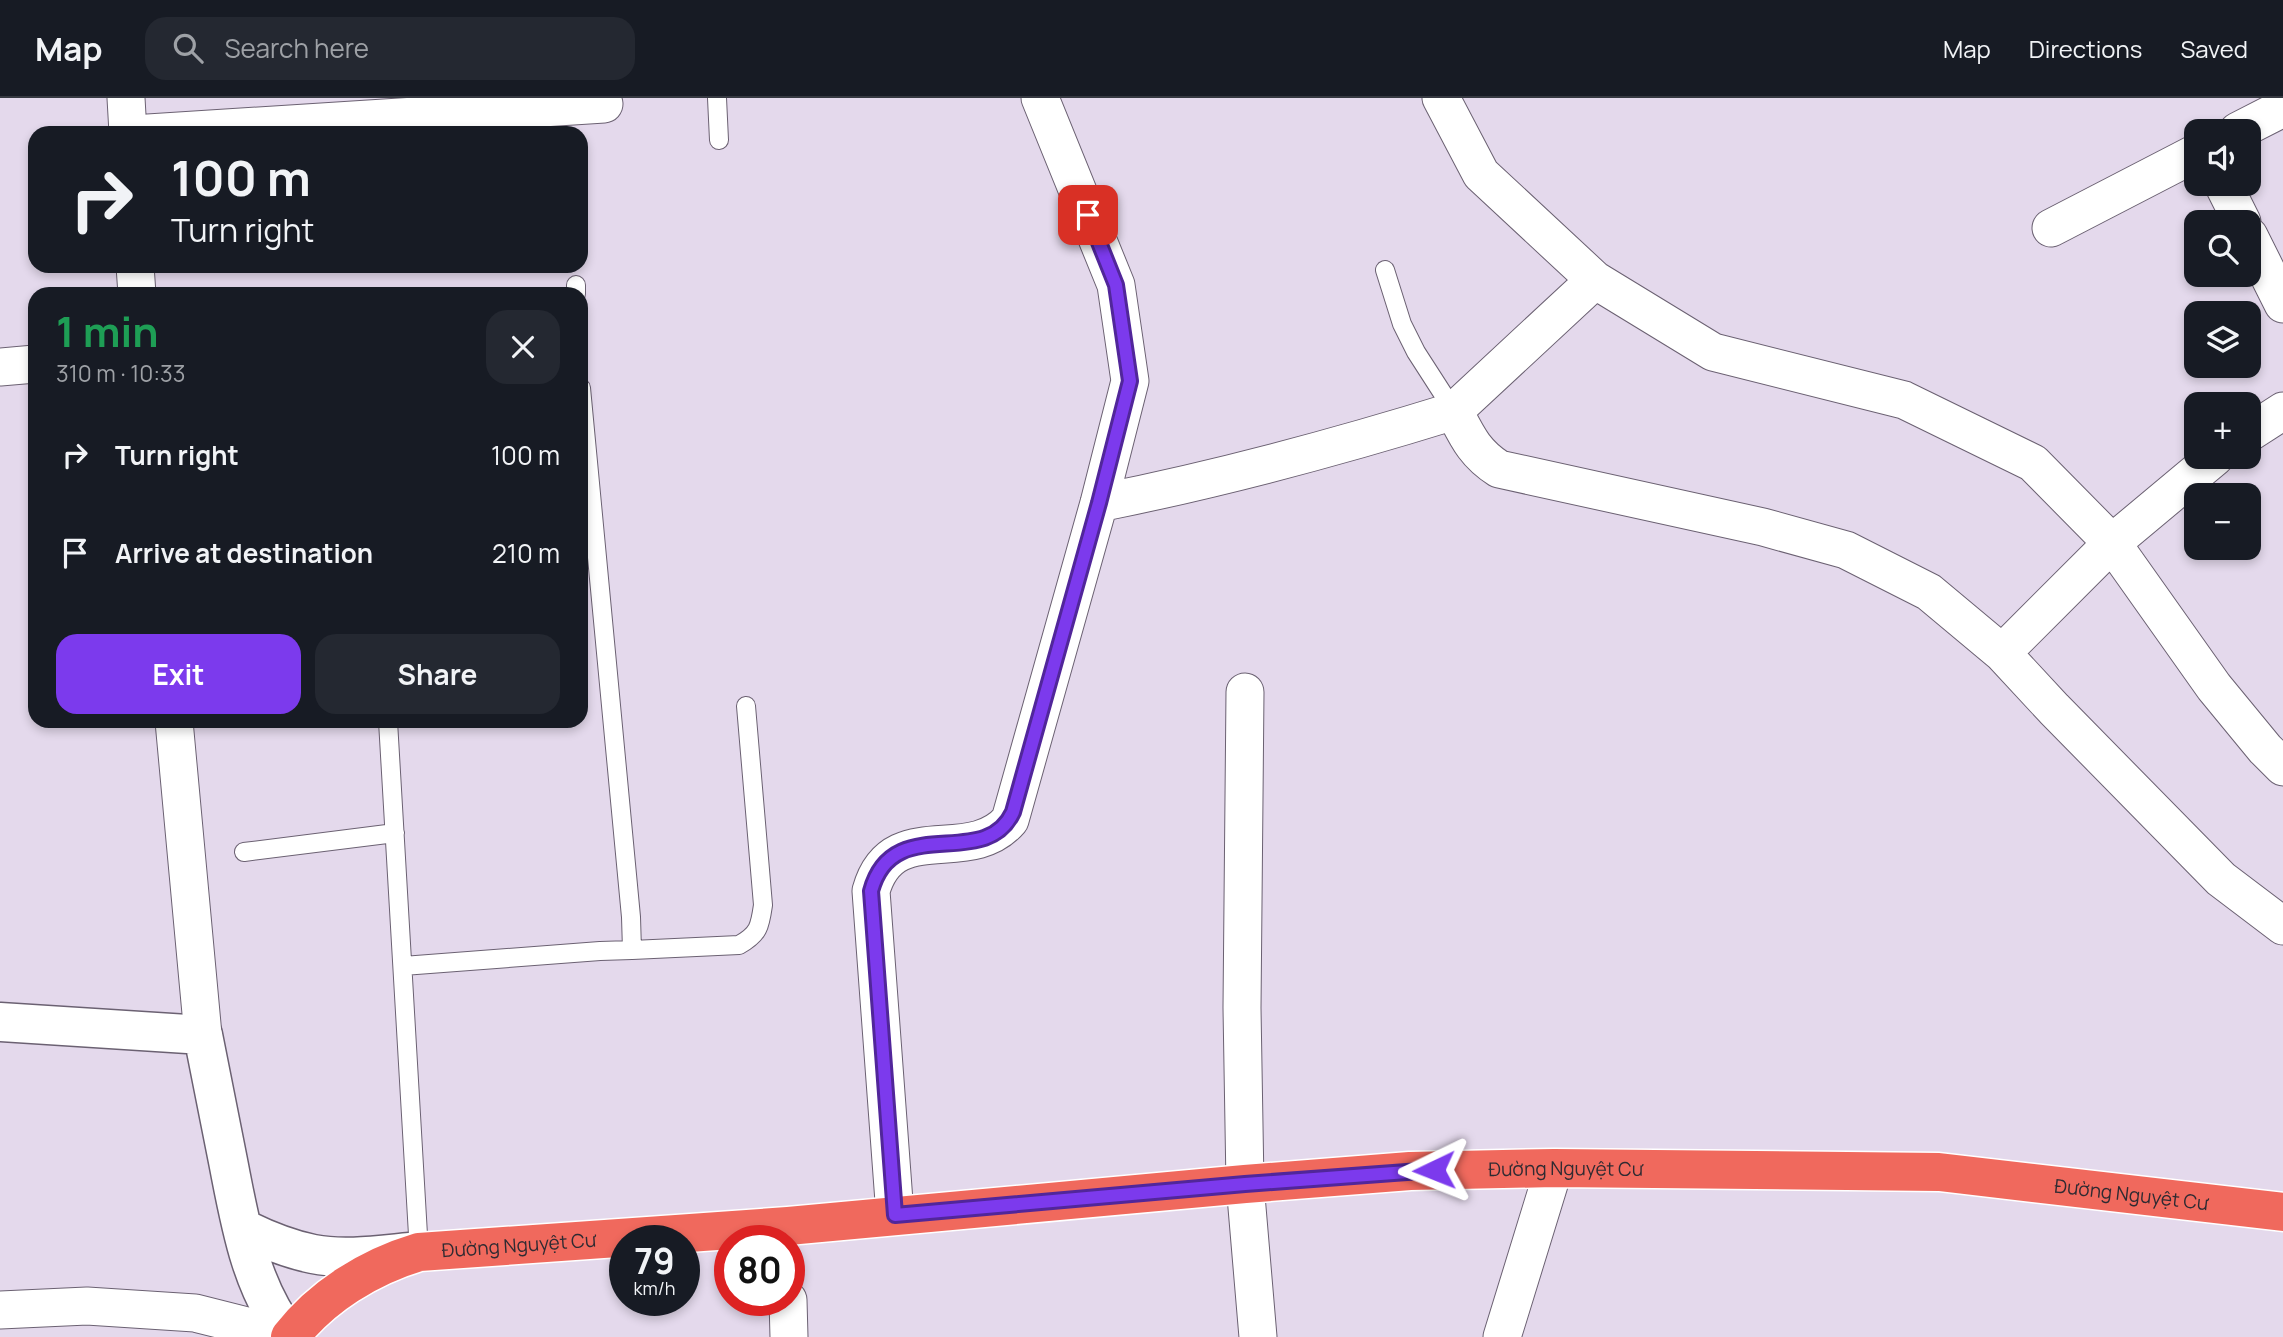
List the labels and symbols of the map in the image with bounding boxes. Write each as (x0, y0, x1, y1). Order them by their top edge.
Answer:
pin (1058, 185, 1118, 245)
position arrow (1397, 1133, 1471, 1207)
street label: Đường Nguyệt Cư (1488, 1155, 1644, 1182)
street label: Đường Nguyệt Cư (2053, 1173, 2210, 1216)
speed limit sign: 80 (714, 1225, 805, 1316)
street label: Đường Nguyệt Cư (441, 1227, 598, 1263)

